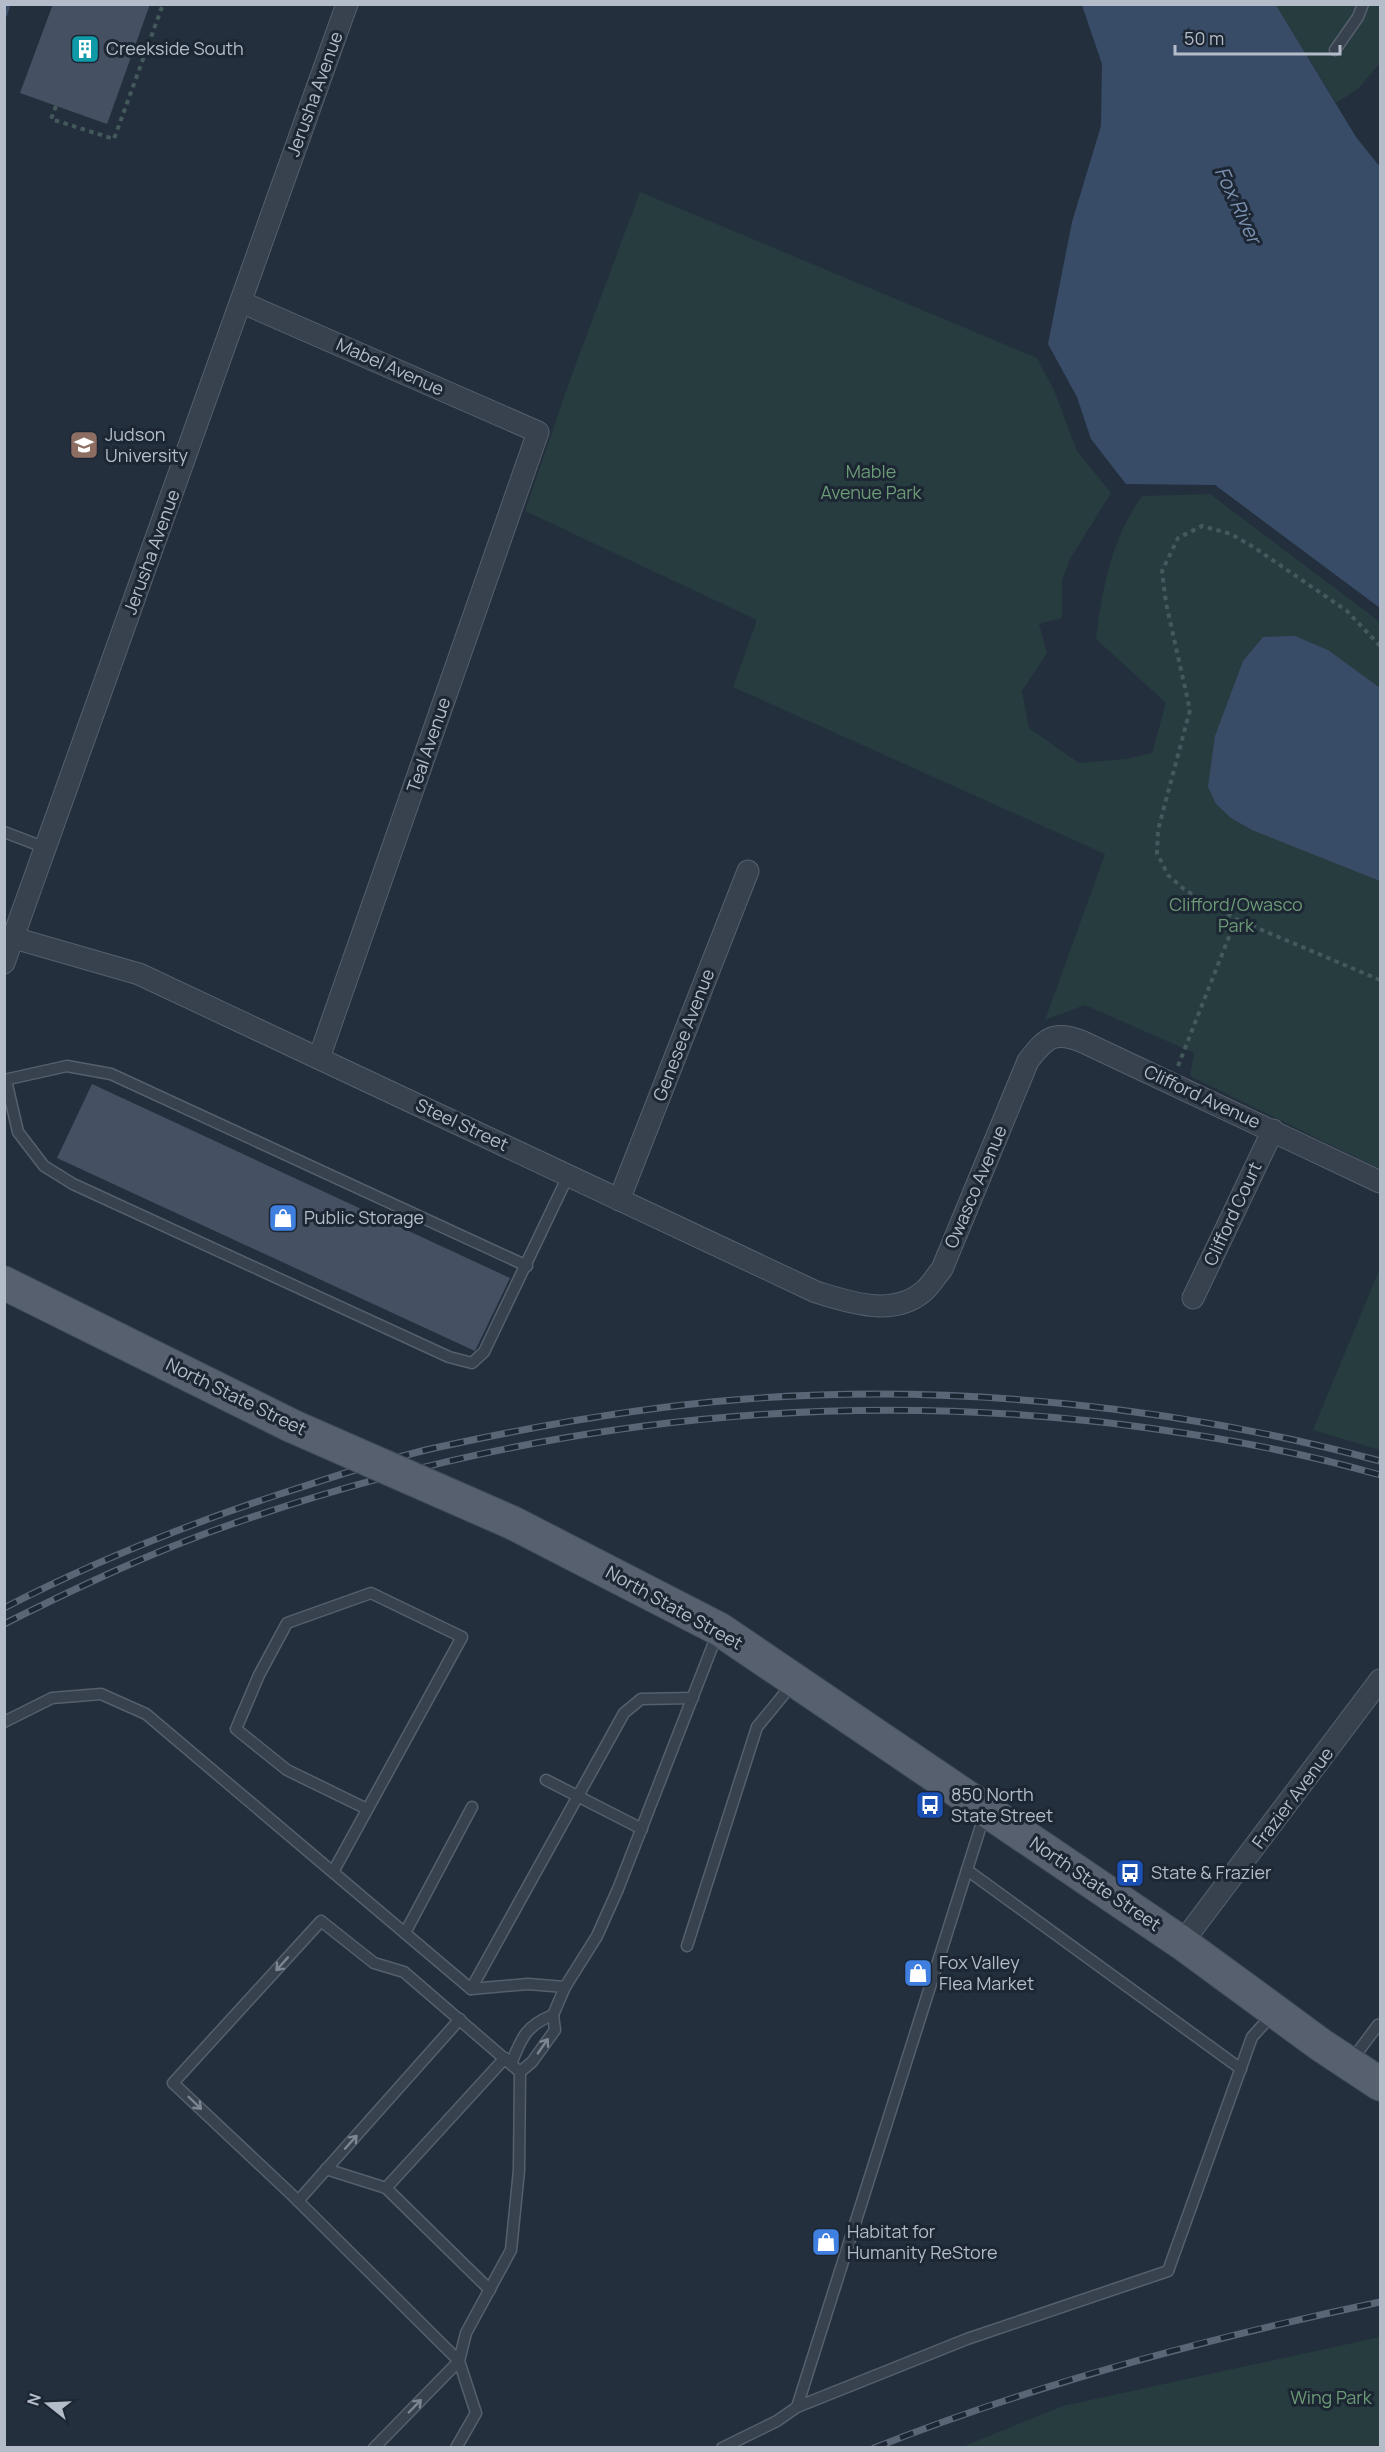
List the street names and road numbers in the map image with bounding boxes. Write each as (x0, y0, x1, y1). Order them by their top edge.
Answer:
street label: Jerusha Avenue (280, 28, 348, 160)
street label: Mabel Avenue (333, 332, 448, 401)
street label: Jerusha Avenue (117, 486, 185, 618)
street label: Teal Avenue (401, 694, 456, 795)
street label: Genesee Avenue (647, 965, 719, 1104)
street label: Clifford Avenue (1140, 1059, 1264, 1134)
street label: Steel Street (412, 1092, 513, 1156)
street label: Owasco Avenue (938, 1121, 1012, 1252)
street label: Clifford Court (1198, 1158, 1267, 1269)
street label: North State Street (162, 1352, 311, 1440)
street label: North State Street (602, 1560, 747, 1655)
street label: Frazier Avenue (1246, 1742, 1338, 1853)
street label: North State Street (1025, 1830, 1166, 1936)

